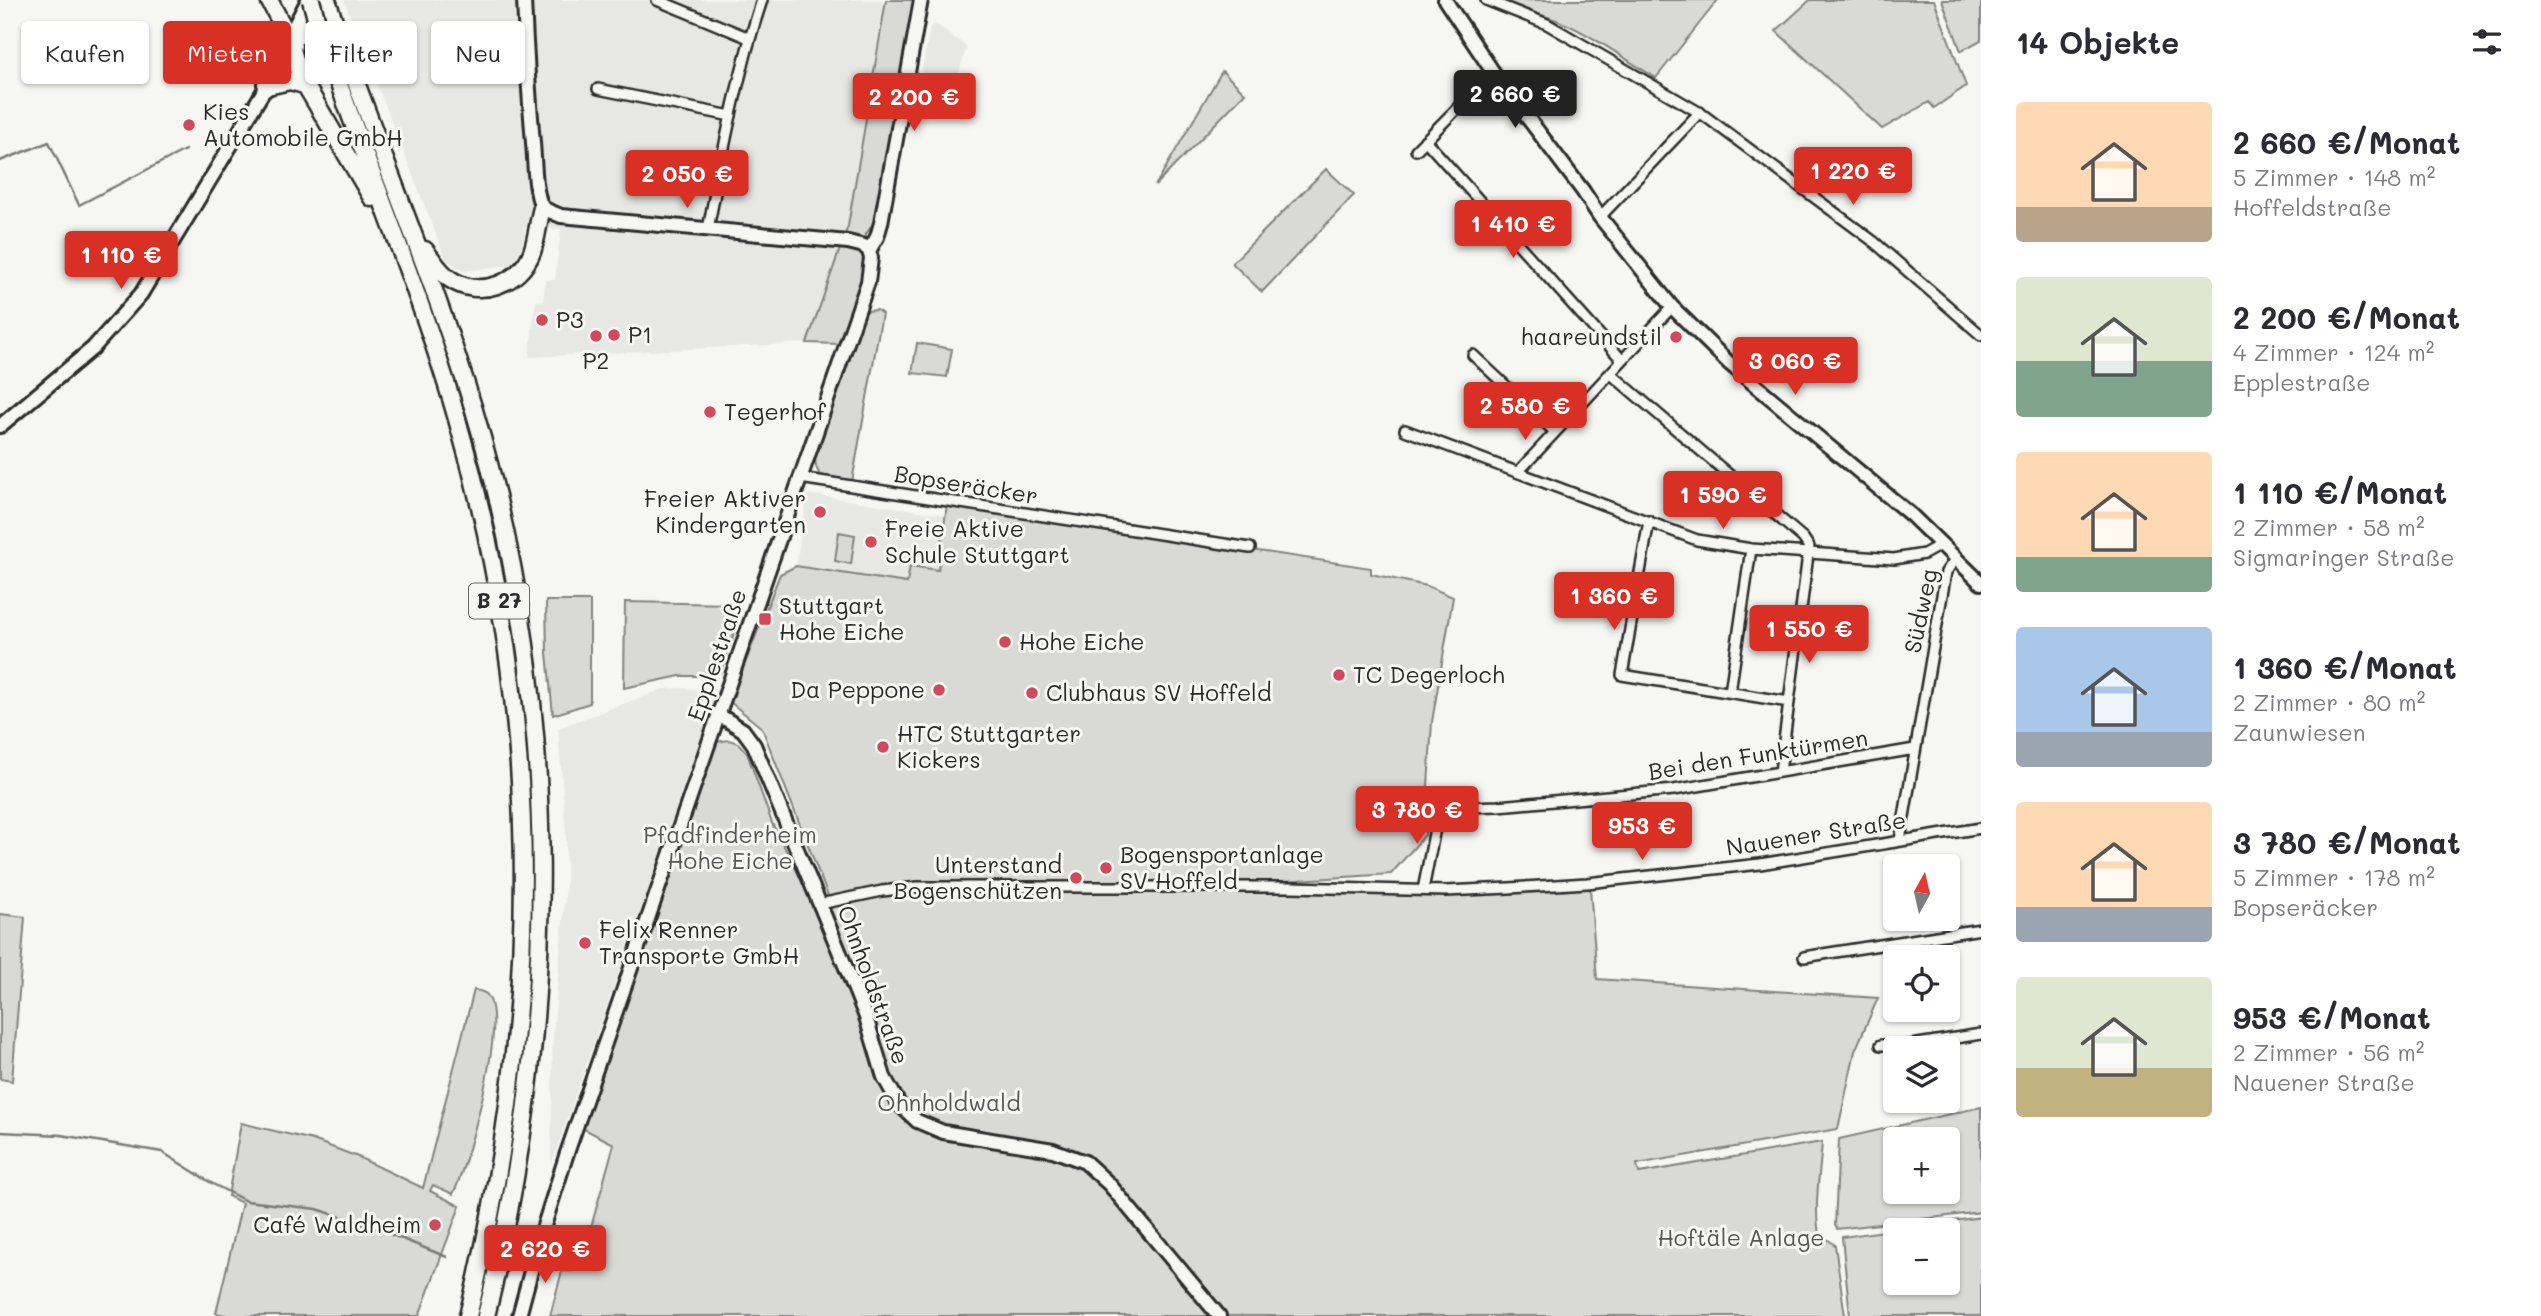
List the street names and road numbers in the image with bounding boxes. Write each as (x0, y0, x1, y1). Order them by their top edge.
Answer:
street label: Bopseräcker (892, 458, 1040, 510)
street label: Südweg (1896, 566, 1944, 656)
road number: B 27 (469, 584, 529, 618)
street label: Epplestraße (679, 585, 753, 725)
street label: Bei den Funktürmen (1646, 722, 1870, 786)
street label: Nauener Straße (1724, 804, 1908, 862)
street label: Ohnholdstraße (831, 901, 917, 1068)

